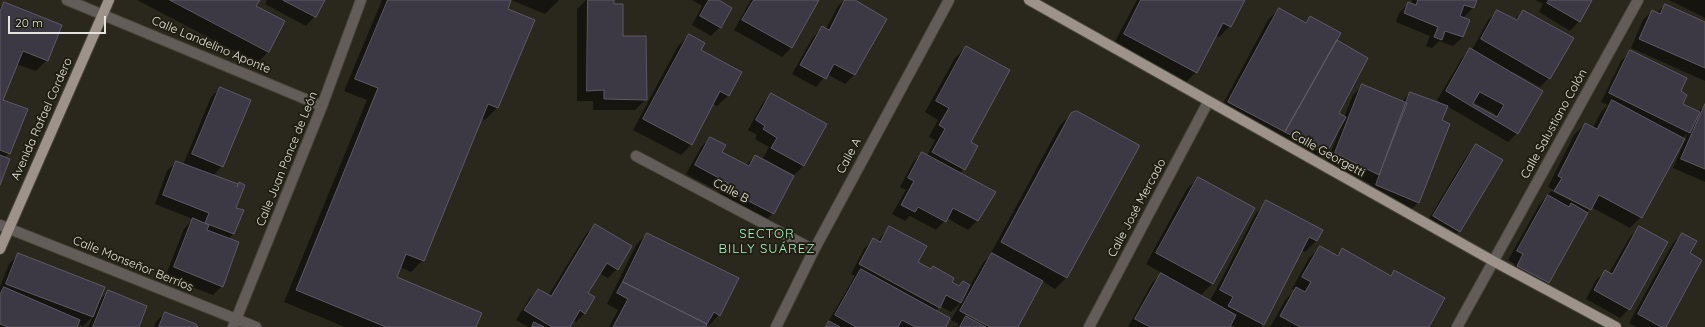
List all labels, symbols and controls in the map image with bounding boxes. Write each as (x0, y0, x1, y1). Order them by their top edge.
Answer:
scale bar (10, 8, 108, 34)
street label: Calle Landelino Aponte (149, 13, 273, 77)
text: 20 m (15, 15, 43, 30)
street label: Avenida Rafael Cordero (8, 55, 76, 183)
street label: Calle Salustiano Colón (1518, 67, 1590, 181)
street label: Calle Juan Ponce de León (253, 90, 321, 228)
street label: Calle Georgetti (1289, 128, 1367, 180)
street label: Calle A (834, 136, 864, 176)
street label: Calle José Mercado (1105, 156, 1169, 260)
street label: Calle B (711, 176, 751, 206)
district label: SECTOR BILLY SUÁREZ (718, 226, 816, 257)
street label: Calle Monseñor Berríos (71, 233, 195, 295)

